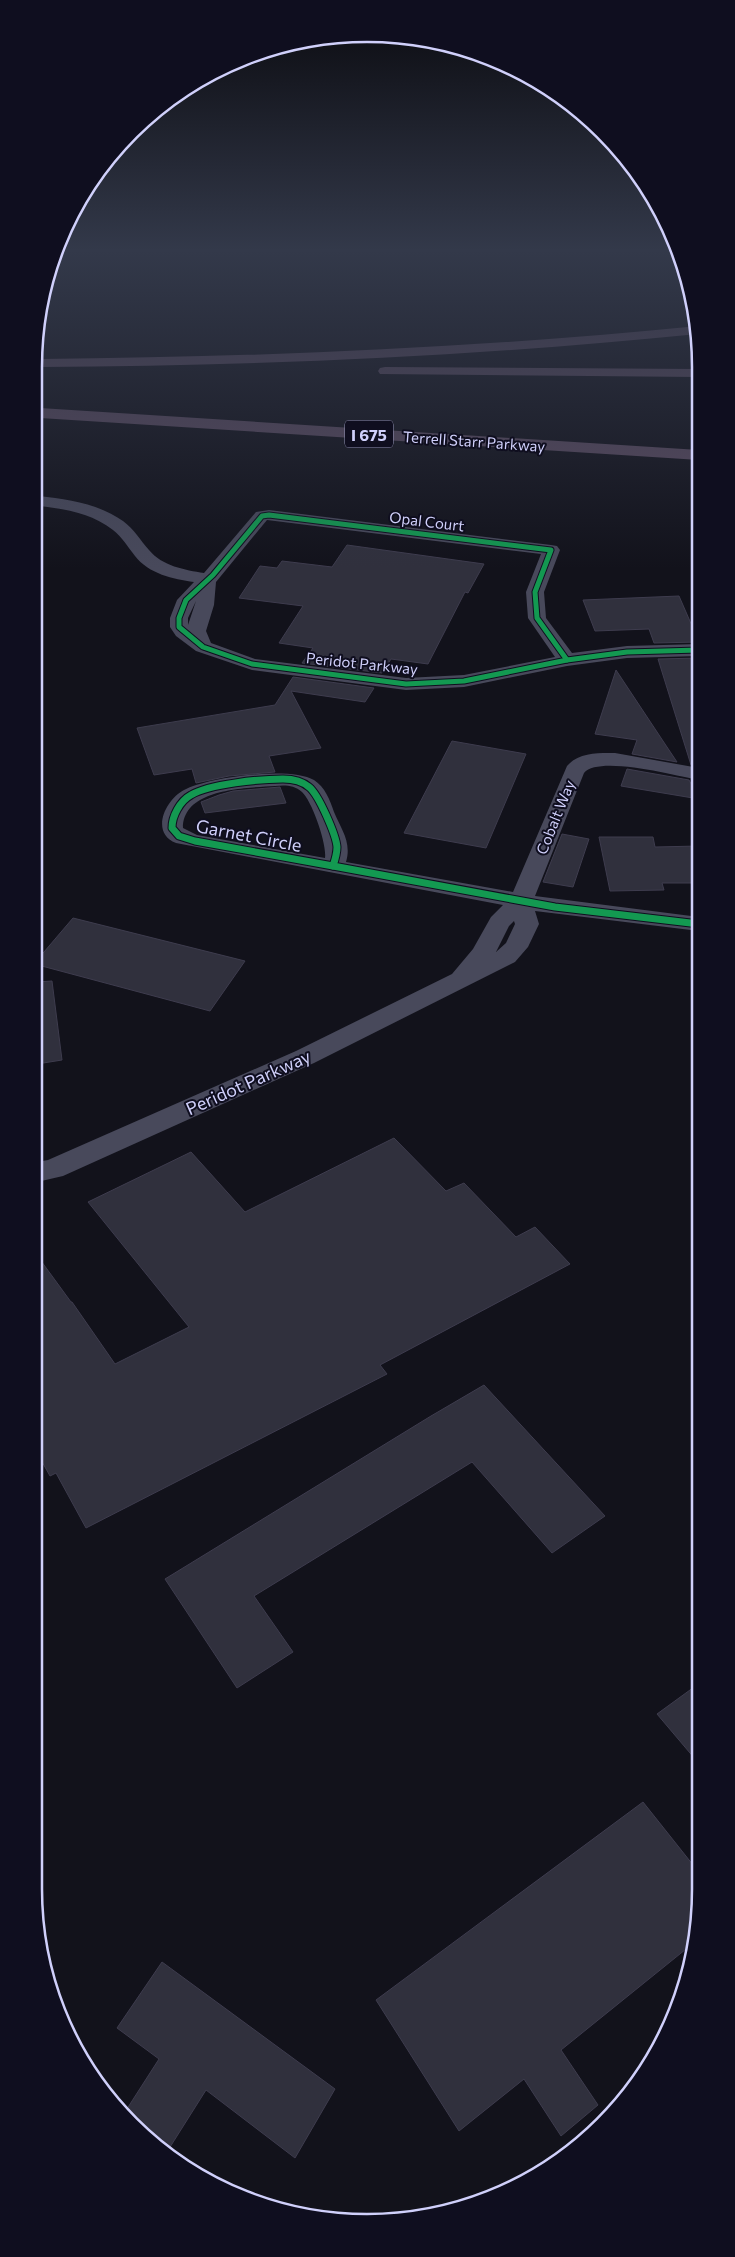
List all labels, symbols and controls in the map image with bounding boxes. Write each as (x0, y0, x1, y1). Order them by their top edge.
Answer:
road number: I 675 (345, 420, 393, 448)
street label: Terrell Starr Parkway (402, 427, 546, 455)
street label: Opal Court (388, 507, 466, 535)
street label: Peridot Parkway (305, 648, 419, 678)
street label: Cobalt Way (532, 777, 578, 857)
street label: Garnet Circle (194, 814, 304, 856)
street label: Peridot Parkway (182, 1045, 314, 1119)

